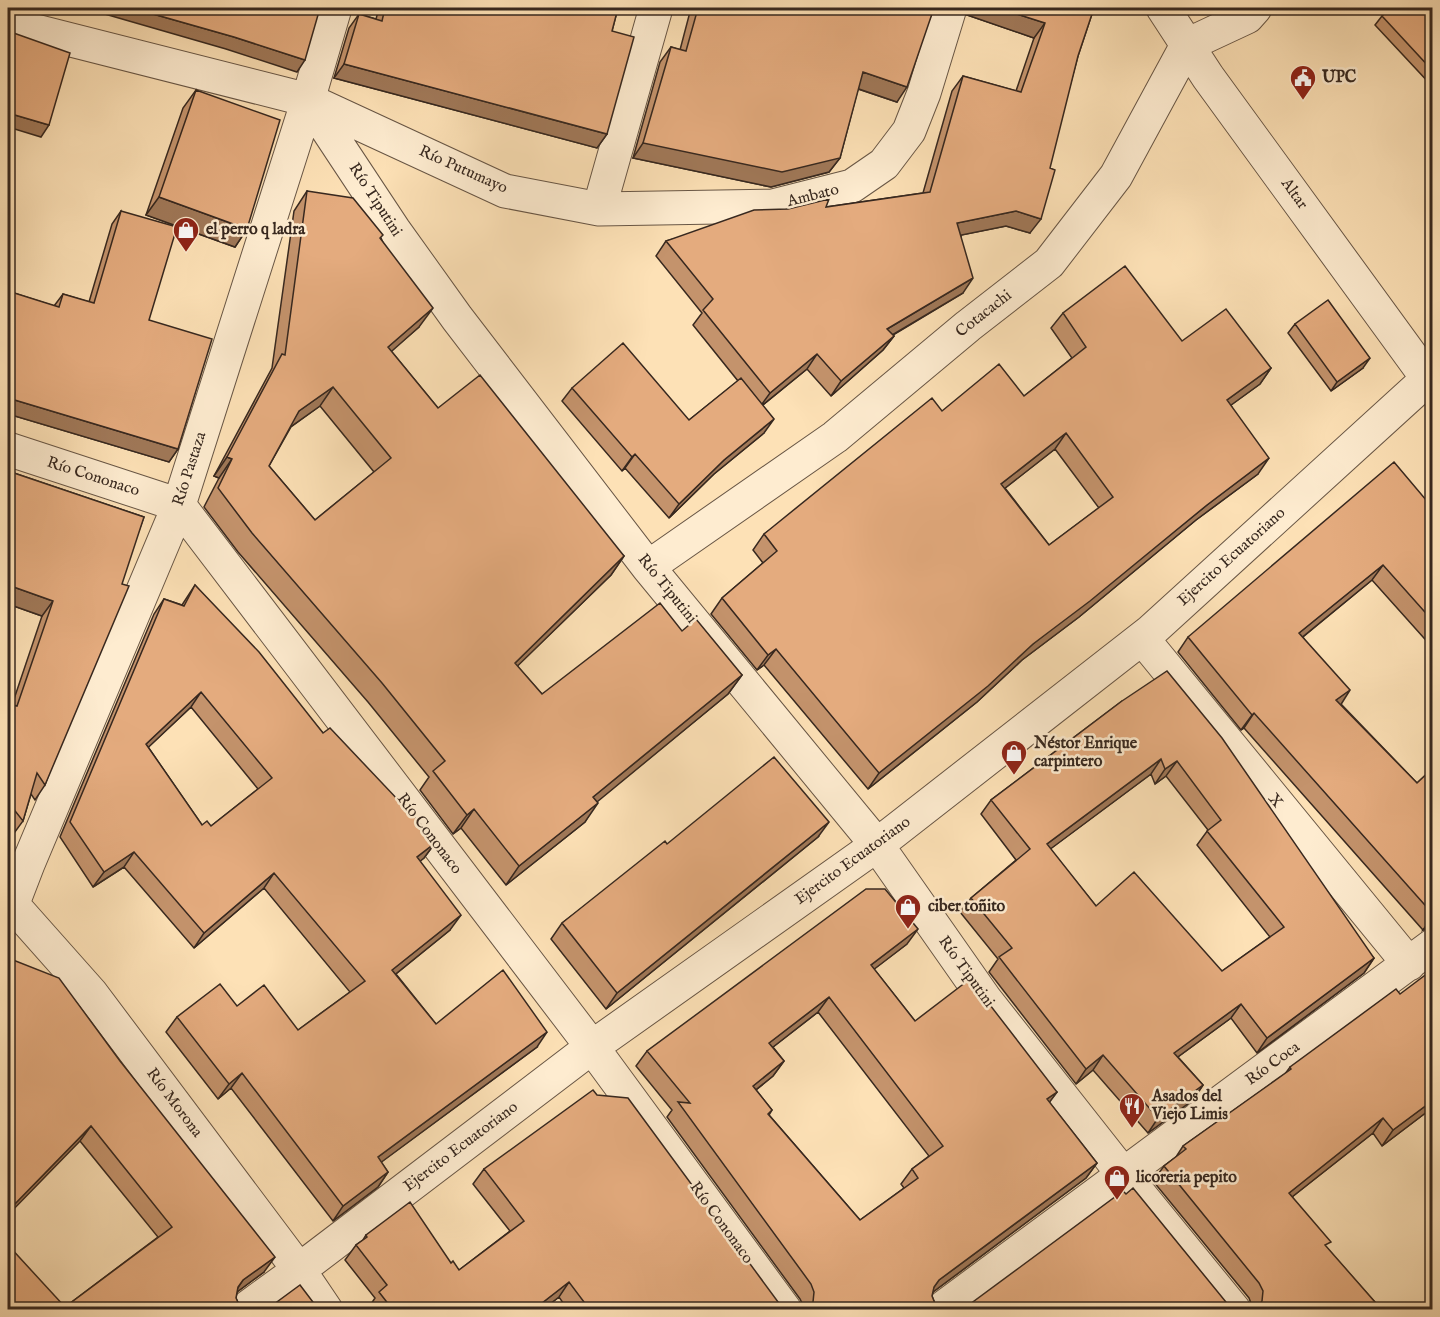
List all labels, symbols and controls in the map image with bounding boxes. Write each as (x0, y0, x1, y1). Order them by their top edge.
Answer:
public building icon: UPC (1288, 63, 1318, 101)
place label: UPC (1321, 68, 1357, 88)
street label: Río Putumayo (416, 142, 511, 199)
street label: Río Tiputini (344, 159, 406, 241)
street label: Altar (1275, 174, 1312, 214)
street label: Ambato (784, 180, 841, 212)
shop icon: el perro q ladra (171, 215, 201, 253)
place label: el perro q ladra (206, 220, 306, 240)
street label: Cotacachi (952, 286, 1016, 342)
street label: Río Pastaza (169, 429, 211, 509)
street label: Río Cononaco (44, 453, 142, 502)
street label: Ejercito Ecuatoriano (1174, 503, 1290, 611)
street label: Río Tiputini (633, 550, 701, 628)
place label: Néstor Enrique carpintero (1033, 734, 1138, 772)
shop icon: Néstor Enrique carpintero (999, 738, 1029, 776)
street label: Río Cononaco (392, 789, 466, 879)
street label: X (1263, 790, 1287, 812)
street label: Ejercito Ecuatoriano (791, 812, 915, 910)
shop icon: ciber toñito (893, 892, 923, 930)
place label: ciber toñito (928, 897, 1006, 917)
street label: Río Tiputini (933, 932, 999, 1012)
street label: Río Coca (1242, 1038, 1304, 1090)
street label: Río Morona (141, 1064, 207, 1142)
place label: Asados del Viejo Limis (1151, 1087, 1228, 1125)
restaurant icon: Asados del Viejo Limis (1117, 1091, 1147, 1129)
street label: Ejercito Ecuatoriano (400, 1097, 522, 1197)
shop icon: licoreria pepito (1102, 1163, 1132, 1201)
place label: licoreria pepito (1135, 1168, 1237, 1188)
street label: Río Cononaco (685, 1178, 758, 1268)

